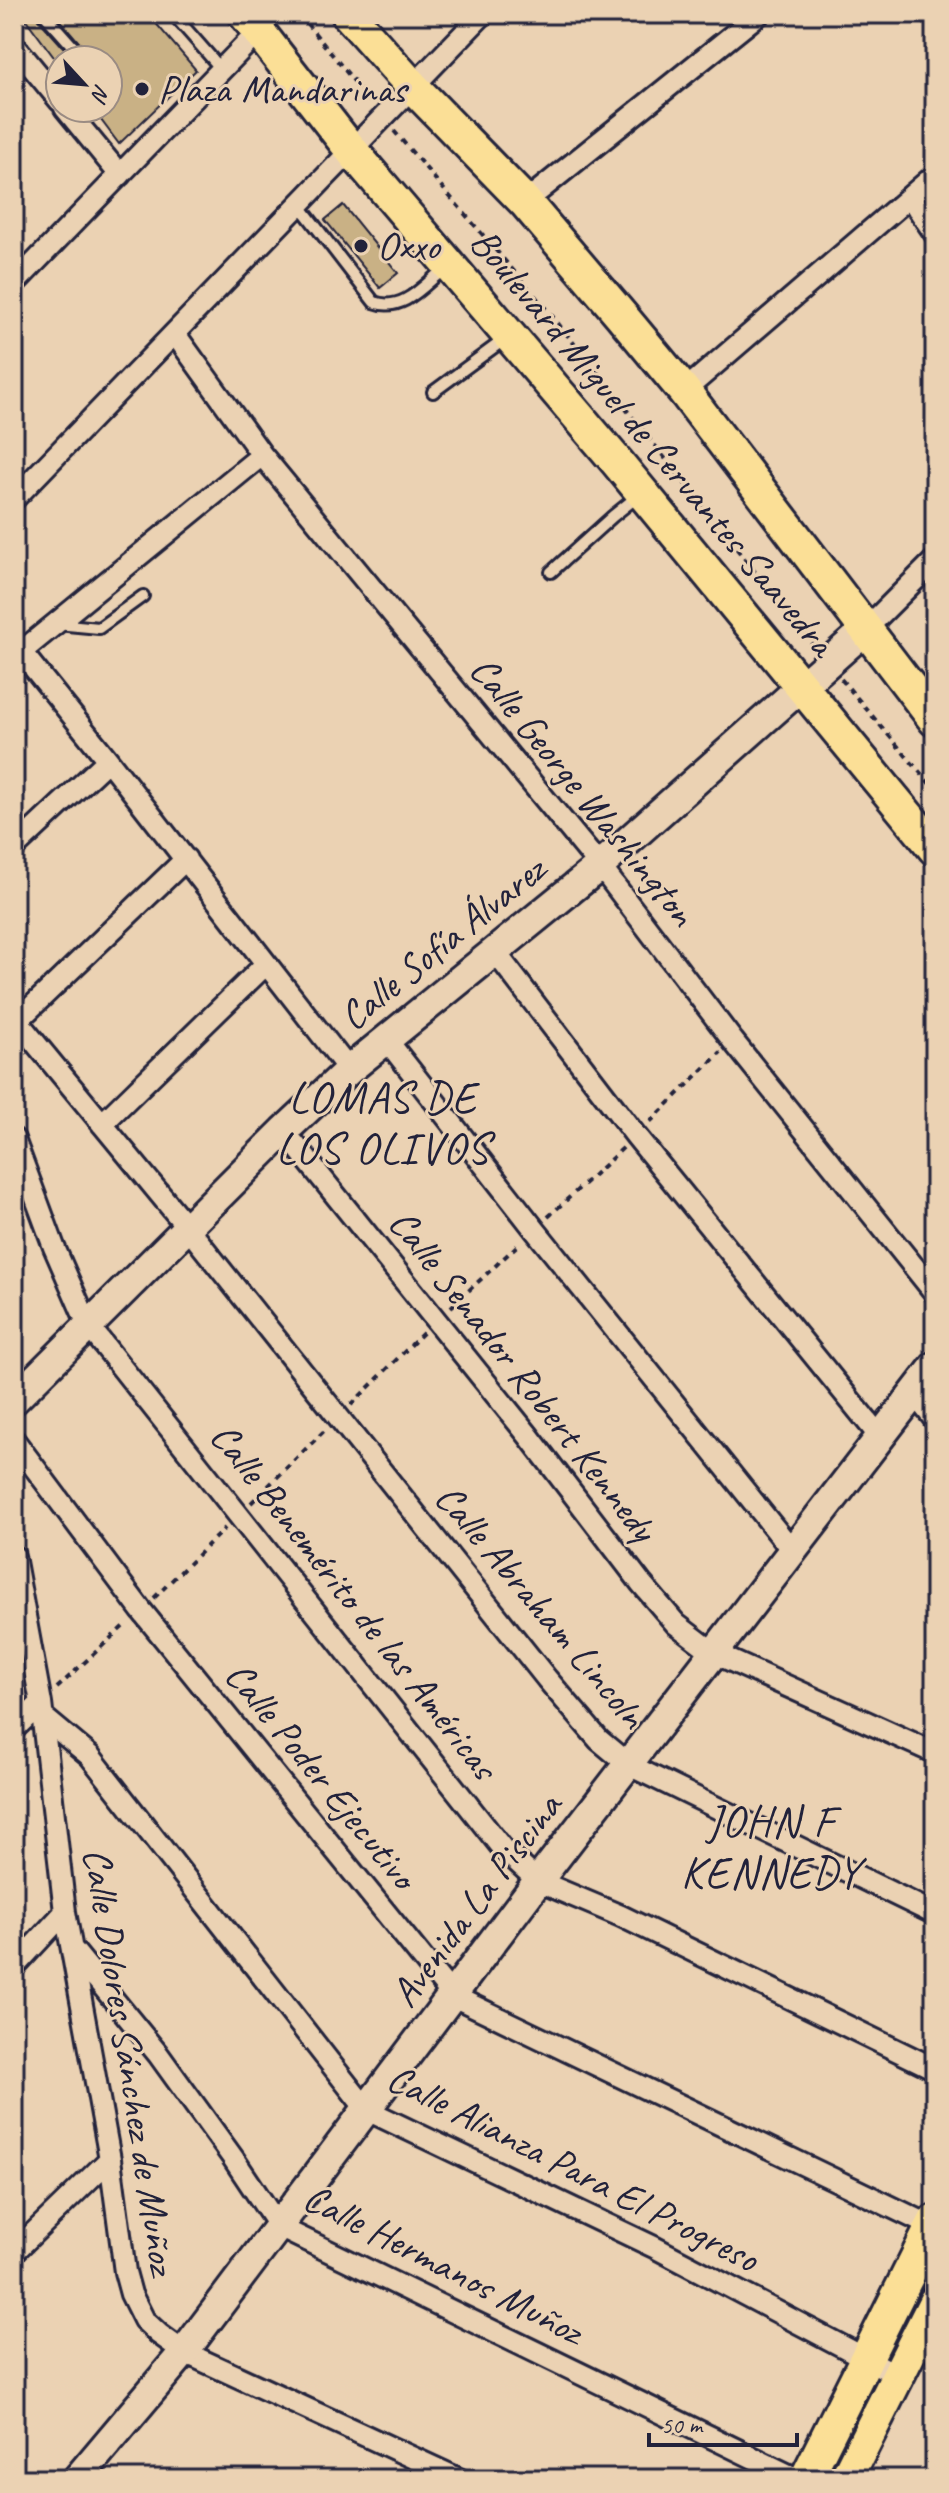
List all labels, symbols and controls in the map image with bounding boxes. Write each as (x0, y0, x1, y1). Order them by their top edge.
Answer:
north arrow (44, 44, 124, 124)
place label: Plaza Mandarinas (158, 64, 409, 114)
text: N (84, 80, 117, 108)
marker: Plaza Mandarinas (133, 80, 151, 98)
street label: Boulevard Miguel de Cervantes Saavedra (459, 218, 849, 669)
place label: Oxxo (377, 221, 441, 271)
marker: Oxxo (352, 237, 370, 255)
street label: Calle George Washington (459, 646, 708, 937)
street label: Calle Sofía Álvarez (329, 842, 558, 1041)
district label: LOMAS DE LOS OLIVOS (276, 1070, 497, 1176)
street label: Calle Senador Robert Kennedy (378, 1199, 670, 1554)
street label: Calle Benemérito de las Américas (199, 1413, 511, 1792)
street label: Calle Abraham Lincoln (424, 1473, 658, 1739)
street label: Calle Poder Ejecutivo (214, 1651, 430, 1902)
street label: Avenida La Piscina (379, 1781, 574, 2017)
district label: JOHN F KENNEDY (681, 1794, 867, 1900)
street label: Calle Dolores Sánchez de Muñoz (72, 1844, 189, 2282)
street label: Calle Alianza Para El Progreso (379, 2053, 769, 2284)
street label: Calle Hermanos Muñoz (295, 2172, 595, 2358)
scale bar (649, 2397, 797, 2447)
text: 50 m (661, 2410, 704, 2440)

